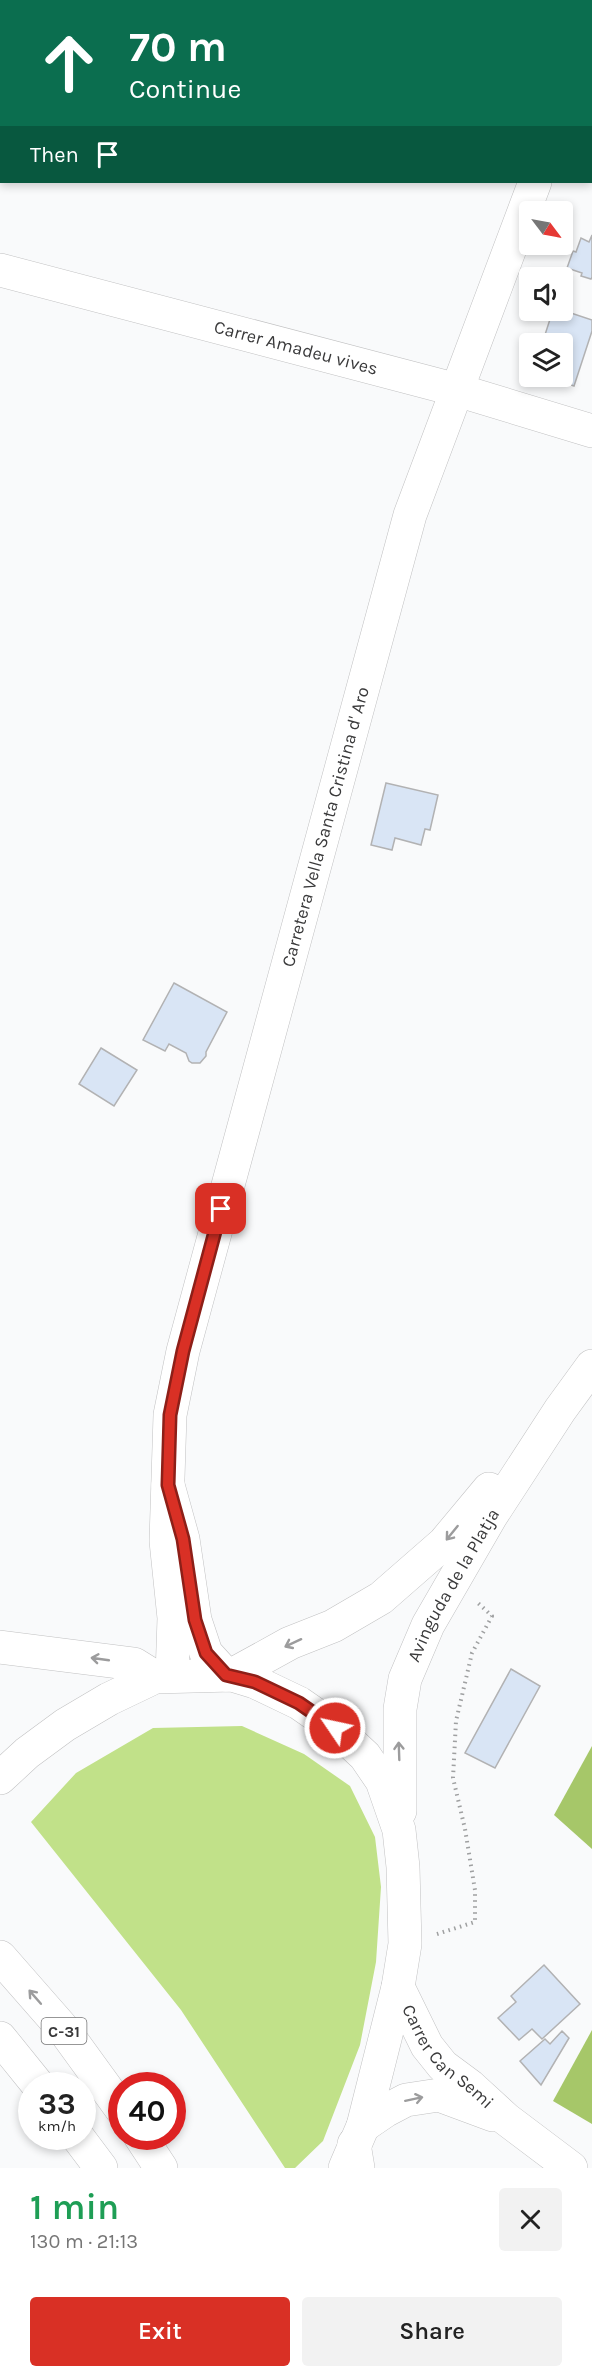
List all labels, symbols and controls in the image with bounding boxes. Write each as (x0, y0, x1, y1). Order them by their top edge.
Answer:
text: 70 m (129, 22, 227, 72)
icon: ahead (30, 24, 108, 102)
text: Continue (129, 73, 241, 105)
icon: arrive (91, 138, 124, 171)
text: Then (30, 142, 79, 168)
north arrow (519, 201, 573, 255)
map controls (519, 201, 573, 387)
button: sound (519, 267, 573, 321)
street label: Carrer Amadeu vives (212, 316, 380, 380)
button: layers (519, 333, 573, 387)
street label: Carretera Vella Santa Cristina d' Aro (277, 684, 374, 969)
pin (195, 1183, 246, 1234)
icon: arrive (204, 1192, 237, 1225)
street label: Avinguda de la Platja (403, 1504, 504, 1665)
one-way arrow (445, 1525, 459, 1540)
one-way arrow (285, 1637, 303, 1649)
one-way arrow (91, 1654, 111, 1665)
position arrow (303, 1696, 367, 1760)
one-way arrow (393, 1742, 404, 1761)
one-way arrow (28, 1990, 42, 2005)
street label: Carrer Can Semi (397, 2001, 498, 2113)
road number: C-31 (42, 2018, 86, 2044)
speed limit sign: 40 (108, 2072, 186, 2150)
text: 33 (38, 2086, 76, 2122)
one-way arrow (405, 2093, 424, 2105)
text: km/h (38, 2117, 76, 2135)
text: 1 min (30, 2186, 119, 2228)
button: close (499, 2188, 562, 2251)
text: 130 m · 21:13 (30, 2230, 138, 2253)
button: Exit (30, 2297, 290, 2366)
button: Share (302, 2297, 562, 2366)

